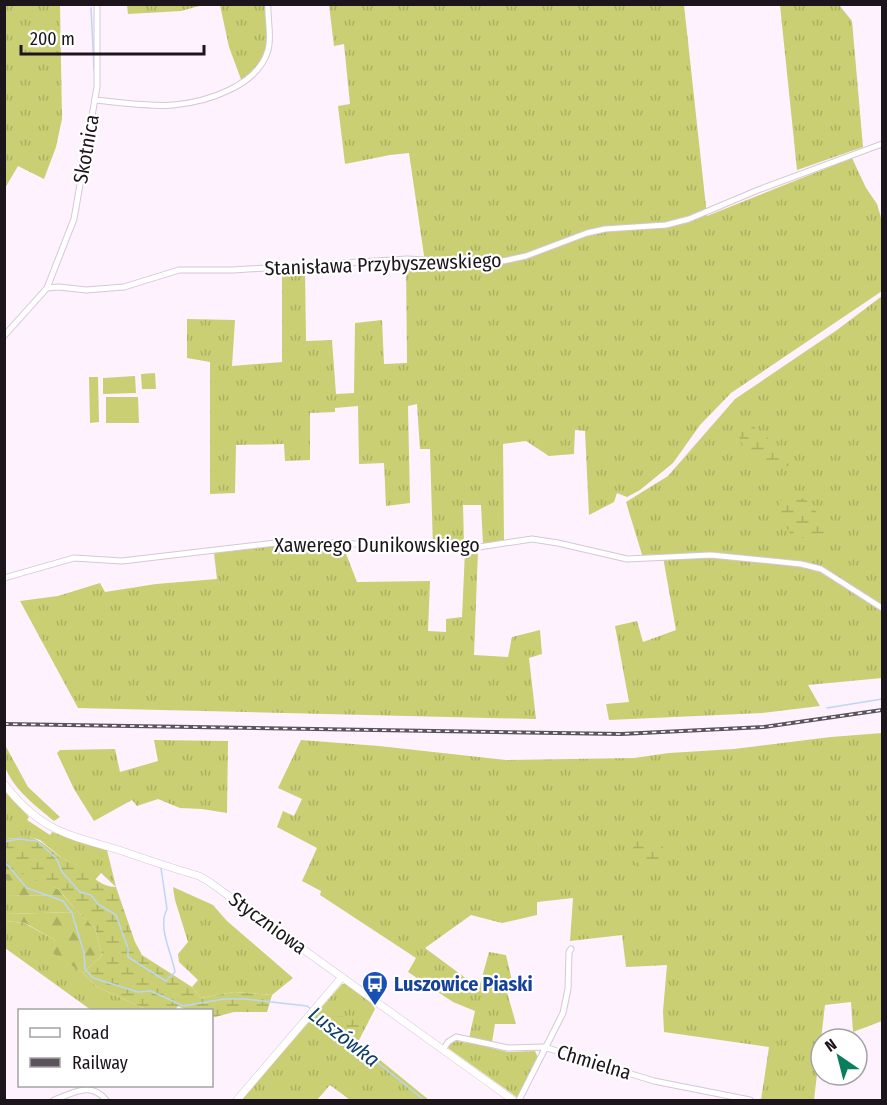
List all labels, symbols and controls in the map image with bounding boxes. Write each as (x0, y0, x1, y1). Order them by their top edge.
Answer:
scale bar (21, 18, 204, 56)
text: 200 m (30, 28, 75, 50)
street label: Skotnica (68, 113, 104, 185)
street label: Stanisława Przybyszewskiego (264, 248, 502, 280)
street label: Xawerego Dunikowskiego (274, 533, 480, 557)
street label: Styczniowa (224, 887, 312, 959)
bus stop icon: Luszowice Piaski (360, 969, 390, 1007)
place label: Luszowice Piaski (394, 972, 533, 996)
water label: Luszówka (303, 1001, 385, 1073)
legend (18, 1009, 213, 1087)
text: Road (72, 1022, 109, 1044)
north arrow (809, 1027, 869, 1087)
text: N (821, 1035, 840, 1056)
street label: Chmielna (554, 1039, 634, 1085)
text: Railway (72, 1052, 128, 1074)

